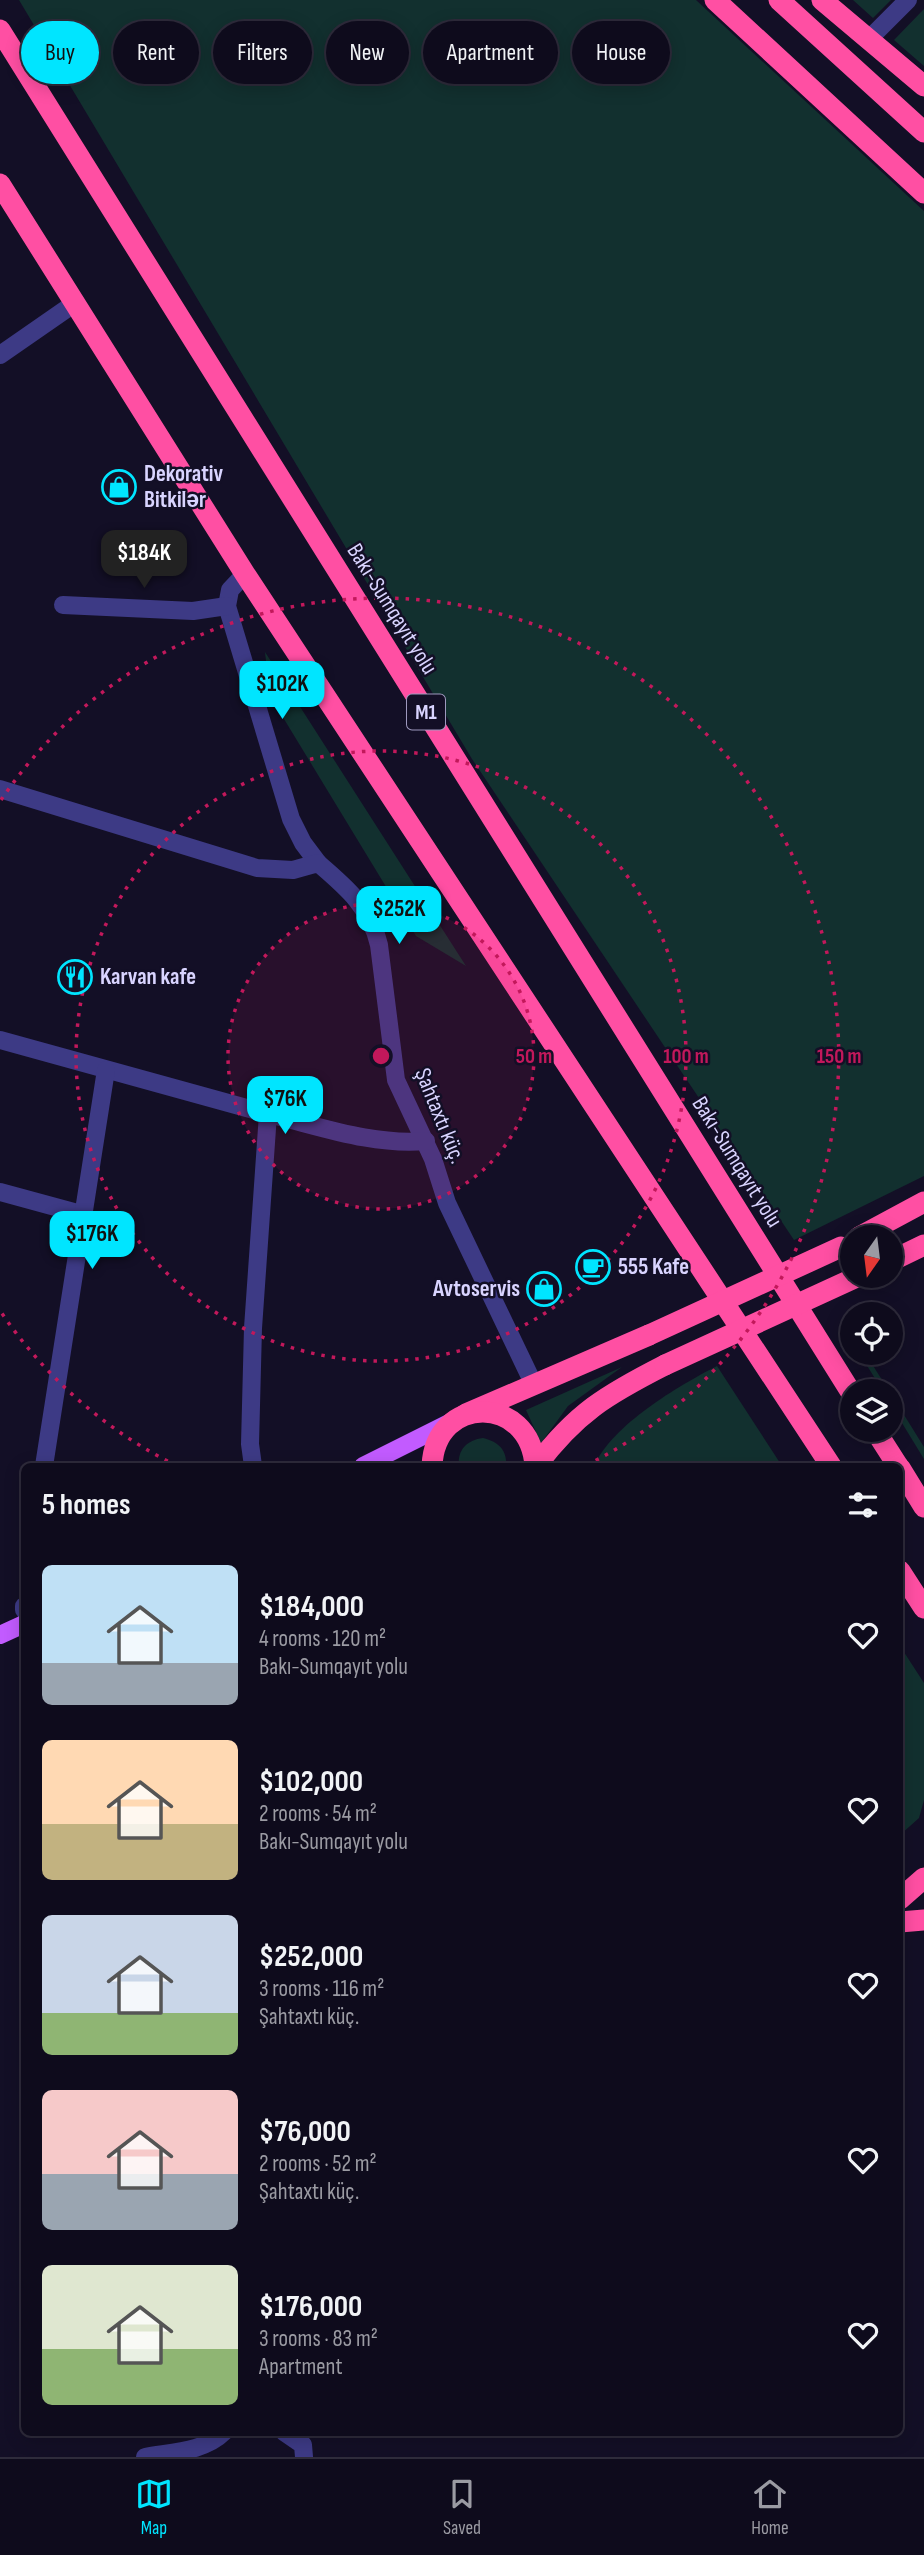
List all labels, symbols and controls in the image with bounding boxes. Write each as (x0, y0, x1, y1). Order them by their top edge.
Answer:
chip: Buy (21, 21, 99, 84)
chip: Rent (113, 21, 199, 84)
chip: Filters (213, 21, 312, 84)
chip: New (326, 21, 409, 84)
chip: Apartment (423, 21, 558, 84)
chip: House (572, 21, 670, 84)
place label: Dekorativ Bitkilər (144, 460, 223, 514)
shop icon: Dekorativ Bitkilər (100, 468, 138, 506)
pin: $184K (95, 530, 193, 590)
street label: Bakı-Sumqayıt yolu (341, 538, 443, 680)
text: $184K (117, 539, 171, 567)
pin: $102K (233, 662, 331, 721)
text: $102K (255, 670, 309, 698)
road number: M1 (407, 694, 445, 730)
pin: $252K (350, 886, 448, 946)
text: $252K (372, 895, 426, 923)
restaurant icon: Karvan kafe (56, 958, 94, 996)
place label: Karvan kafe (100, 963, 196, 991)
centre of rings (369, 1044, 393, 1068)
text: 50 m (516, 1044, 552, 1069)
text: 100 m (663, 1044, 709, 1069)
text: 150 m (817, 1044, 861, 1069)
street label: Şahtaxtı küç. (408, 1064, 472, 1168)
pin: $76K (244, 1076, 326, 1136)
text: $76K (263, 1085, 307, 1113)
street label: Bakı-Sumqayıt yolu (686, 1091, 788, 1233)
pin: $176K (43, 1212, 141, 1271)
text: $176K (66, 1220, 118, 1248)
north arrow (840, 1225, 903, 1288)
map controls (840, 1225, 903, 1442)
cafe icon: 555 Kafe (574, 1248, 612, 1286)
place label: 555 Kafe (618, 1253, 689, 1281)
shop icon: Avtoservis (525, 1270, 563, 1308)
place label: Avtoservis (432, 1275, 520, 1303)
button: locate (840, 1302, 903, 1365)
button: layers (840, 1379, 903, 1442)
icon: filters (844, 1486, 882, 1524)
text: 5 homes (42, 1487, 131, 1523)
text: $184,000 (259, 1589, 364, 1625)
icon: home (98, 1593, 182, 1677)
icon: heart (844, 1616, 882, 1654)
text: 4 rooms · 120 m² (259, 1625, 386, 1653)
text: Bakı-Sumqayıt yolu (259, 1653, 408, 1681)
text: $102,000 (259, 1764, 363, 1800)
icon: home (98, 1768, 182, 1852)
icon: heart (844, 1791, 882, 1829)
text: 2 rooms · 54 m² (259, 1800, 377, 1828)
text: Bakı-Sumqayıt yolu (259, 1828, 408, 1856)
text: $252,000 (259, 1939, 363, 1975)
icon: home (98, 1943, 182, 2027)
icon: heart (844, 1966, 882, 2004)
text: 3 rooms · 116 m² (259, 1975, 384, 2003)
text: Şahtaxtı küç. (259, 2003, 359, 2031)
text: $76,000 (259, 2114, 351, 2150)
icon: home (98, 2118, 182, 2202)
icon: heart (844, 2141, 882, 2179)
text: 2 rooms · 52 m² (259, 2150, 377, 2178)
text: Şahtaxtı küç. (259, 2178, 359, 2206)
text: $176,000 (259, 2289, 362, 2325)
icon: home (98, 2293, 182, 2377)
icon: heart (844, 2316, 882, 2354)
text: 3 rooms · 83 m² (259, 2325, 378, 2353)
text: Apartment (259, 2353, 343, 2381)
tab: Map (135, 2475, 173, 2540)
tab: Saved (443, 2475, 481, 2540)
tab: Home (751, 2475, 789, 2540)

